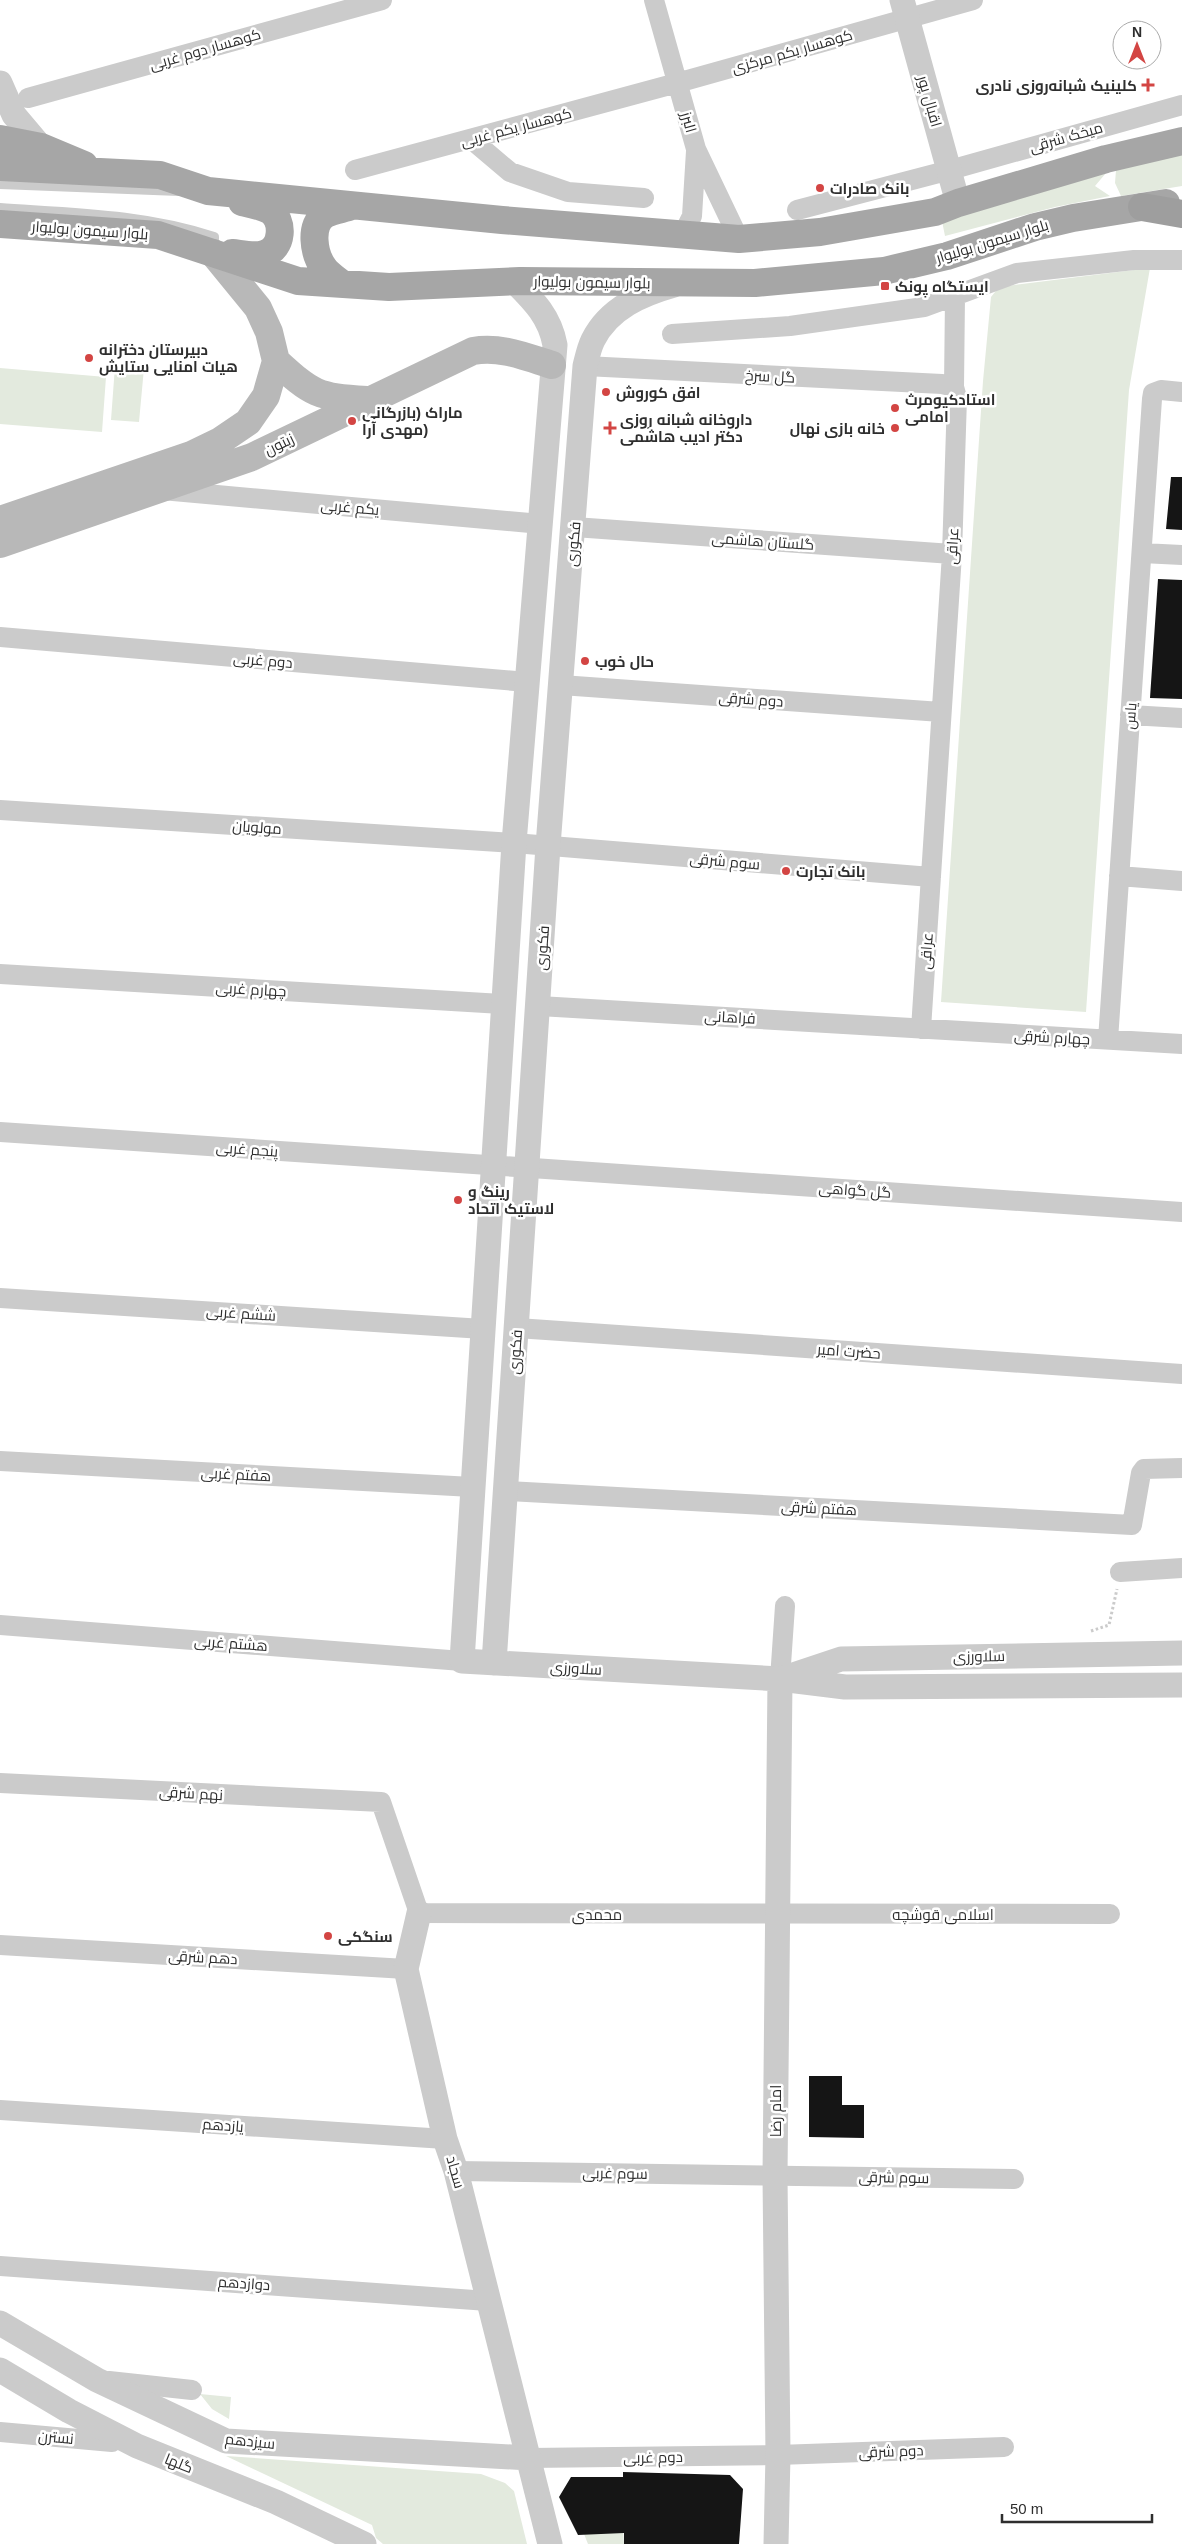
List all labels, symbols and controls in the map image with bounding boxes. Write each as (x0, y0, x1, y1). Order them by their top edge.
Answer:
north arrow (1112, 20, 1162, 70)
text: N (1132, 24, 1142, 40)
street label: کوهسار دوم غربی (147, 25, 263, 75)
street label: کوهسار یکم مرکزی (730, 26, 855, 78)
street label: اقبال پور (912, 72, 945, 129)
place label: کلینیک شبانه‌روزی نادری (975, 77, 1137, 95)
marker: کلینیک شبانه‌روزی نادری (1141, 78, 1155, 92)
street label: کوهسار یکم غربی (459, 104, 574, 152)
street label: البرز (677, 109, 700, 135)
street label: میخک شرقی (1027, 118, 1105, 158)
place label: بانک صادرات (830, 180, 909, 198)
marker: بانک صادرات (814, 182, 826, 194)
street label: بلوار سیمون بولیوار (933, 216, 1051, 268)
street label: بلوار سیمون بولیوار (30, 217, 149, 245)
street label: بلوار سیمون بولیوار (532, 272, 651, 294)
place label: ایستگاه پونک (895, 278, 989, 298)
marker: ایستگاه پونک (879, 280, 891, 292)
place label: دبیرستان دخترانه هیات امنایی ستایش (99, 341, 238, 376)
marker: دبیرستان دخترانه هیات امنایی ستایش (83, 352, 95, 364)
street label: گل سرخ (744, 366, 795, 389)
place label: افق کوروش (616, 384, 701, 402)
marker: افق کوروش (600, 386, 612, 398)
place label: استادکیومرث امامی (905, 391, 995, 426)
marker: استادکیومرث امامی (889, 402, 901, 414)
place label: ماراک (بازرگانی مهدی آرا) (362, 404, 463, 439)
place label: داروخانه شبانه روزی دکتر ادیب هاشمی (620, 411, 752, 446)
marker: ماراک (بازرگانی مهدی آرا) (346, 415, 358, 427)
place label: خانه بازی نهال (790, 420, 885, 438)
marker: داروخانه شبانه روزی دکتر ادیب هاشمی (604, 422, 616, 434)
marker: خانه بازی نهال (889, 422, 901, 434)
street label: زیتون (261, 430, 298, 460)
street label: یکم غربی (320, 496, 380, 520)
street label: فکوری (563, 521, 585, 567)
street label: عراقی (943, 527, 963, 565)
street label: گلستان هاشمی (711, 529, 815, 555)
street label: دوم غربی (232, 649, 293, 673)
place label: حال خوب (595, 653, 654, 671)
marker: حال خوب (579, 655, 591, 667)
street label: دوم شرقی (718, 688, 784, 712)
street label: یاس (1121, 702, 1141, 730)
street label: مولویان (232, 817, 282, 839)
street label: سوم شرقی (689, 849, 761, 875)
place label: بانک تجارت (796, 863, 865, 881)
marker: بانک تجارت (780, 865, 792, 877)
street label: فکوری (532, 925, 554, 971)
street label: عراقی (916, 932, 938, 970)
street label: چهارم غربی (215, 979, 287, 1001)
street label: فراهانی (704, 1007, 756, 1029)
street label: چهارم شرقی (1013, 1027, 1090, 1049)
street label: پنجم غربی (215, 1138, 279, 1162)
street label: گل گواهی (818, 1179, 892, 1203)
place label: رینگ و لاستیک اتحاد (468, 1183, 554, 1217)
marker: رینگ و لاستیک اتحاد (452, 1194, 464, 1206)
street label: ششم غربی (205, 1302, 277, 1326)
street label: فکوری (505, 1329, 527, 1375)
street label: حضرت امیر (816, 1340, 881, 1363)
street label: هفتم غربی (200, 1464, 272, 1486)
street label: هفتم شرقی (780, 1498, 857, 1520)
street label: هشتم غربی (193, 1632, 268, 1656)
street label: سلاورزی (953, 1647, 1005, 1667)
street label: سلاورزی (549, 1658, 602, 1680)
street label: نهم شرقی (158, 1783, 223, 1805)
street label: محمدی (572, 1906, 622, 1925)
street label: اسلامی قوشچه (892, 1906, 994, 1925)
place label: سنگکی (338, 1928, 393, 1946)
marker: سنگکی (322, 1930, 334, 1942)
street label: دهم شرقی (168, 1947, 238, 1969)
street label: امام رضا (767, 2085, 786, 2137)
street label: یازدهم (202, 2115, 244, 2137)
street label: سجاد (443, 2154, 469, 2190)
street label: سوم غربی (582, 2164, 648, 2184)
street label: سوم شرقی (858, 2168, 929, 2188)
street label: دوازدهم (217, 2273, 271, 2295)
street label: نسترن (37, 2427, 75, 2449)
street label: سیزدهم (224, 2430, 276, 2454)
street label: دوم شرقی (858, 2441, 924, 2463)
street label: دوم غربی (623, 2448, 683, 2468)
street label: گلها (162, 2450, 196, 2478)
scale bar (1002, 2492, 1152, 2524)
text: 50 m (1010, 2500, 1043, 2517)

